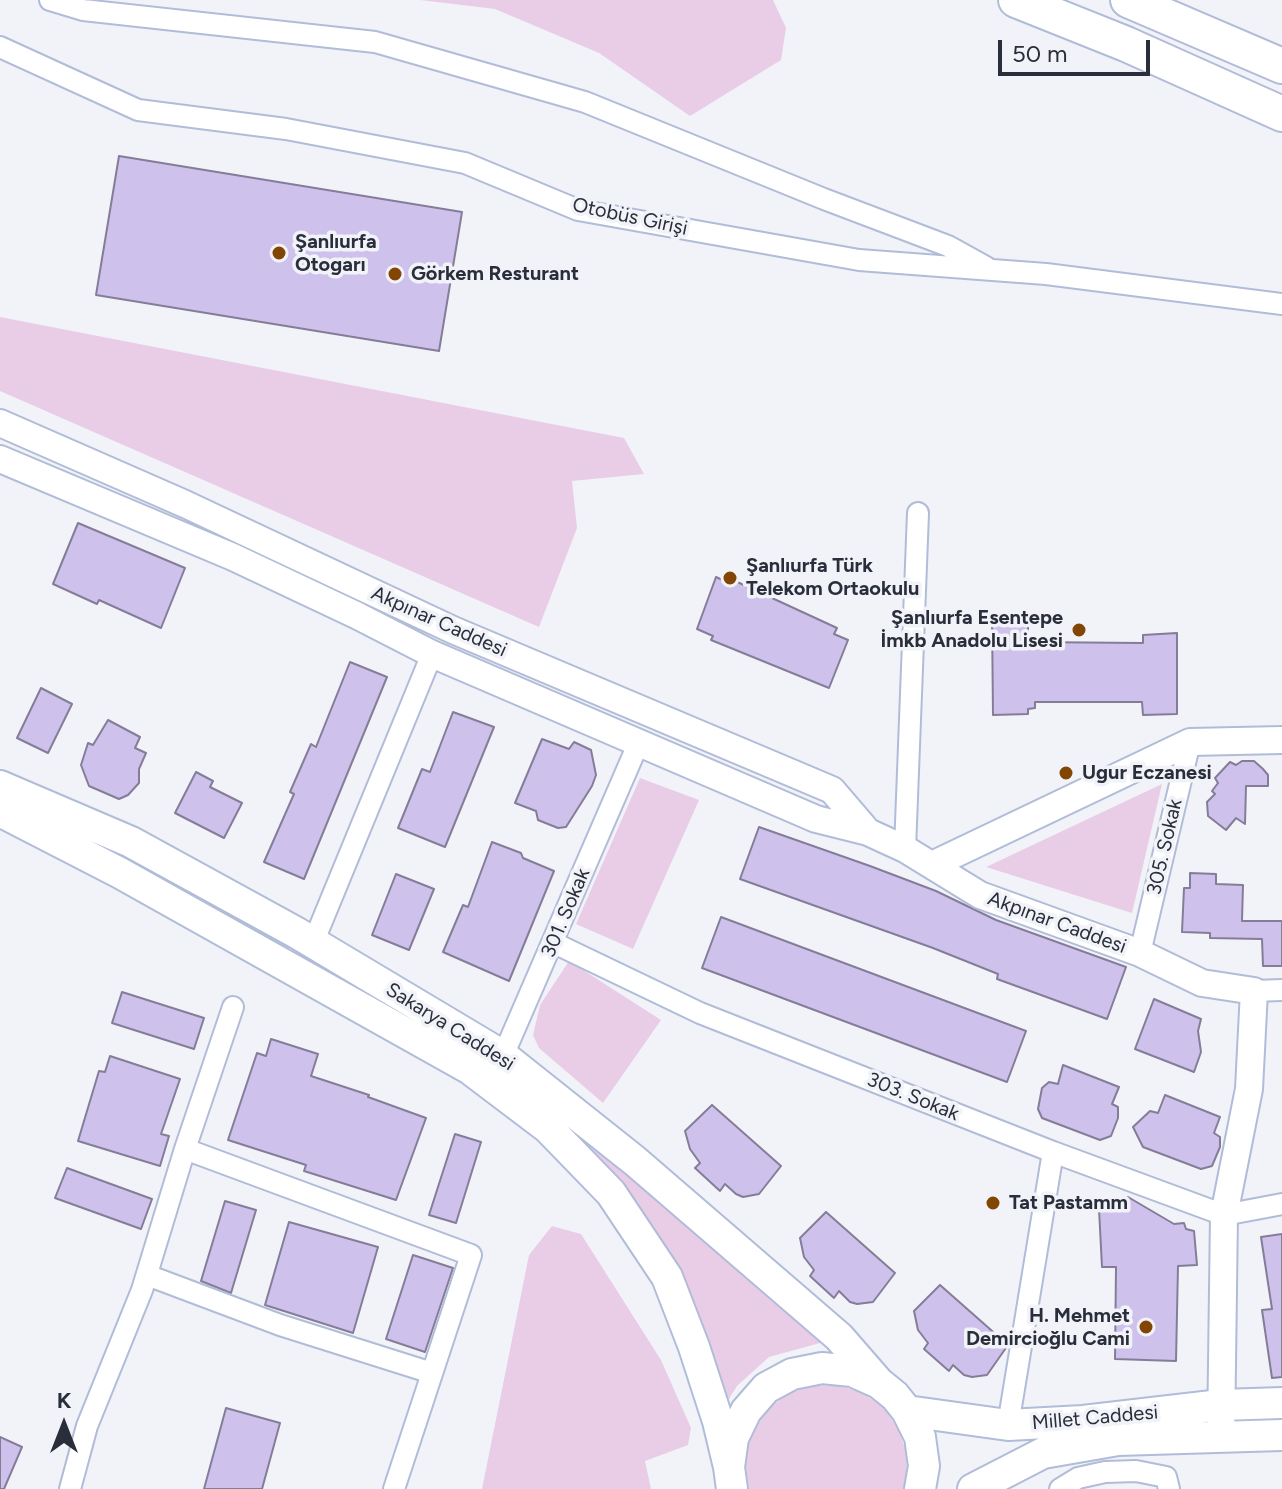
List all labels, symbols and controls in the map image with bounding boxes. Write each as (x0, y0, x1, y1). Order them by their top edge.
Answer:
scale bar (1002, 24, 1154, 74)
text: 50 m (1012, 39, 1068, 68)
street label: Otobüs Girişi (570, 193, 690, 241)
place label: Şanlıurfa Otogarı (295, 230, 377, 277)
marker: Şanlıurfa Otogarı (270, 244, 288, 262)
place label: Görkem Resturant (411, 262, 579, 286)
marker: Görkem Resturant (386, 265, 404, 283)
place label: Şanlıurfa Türk Telekom Ortaokulu (746, 554, 919, 601)
marker: Şanlıurfa Türk Telekom Ortaokulu (721, 569, 739, 587)
street label: Akpınar Caddesi (368, 581, 510, 663)
place label: Şanlıurfa Esentepe İmkb Anadolu Lisesi (881, 606, 1063, 653)
marker: Şanlıurfa Esentepe İmkb Anadolu Lisesi (1070, 621, 1088, 639)
place label: Ugur Eczanesi (1082, 761, 1212, 785)
marker: Ugur Eczanesi (1057, 764, 1075, 782)
street label: 305. Sokak (1142, 797, 1188, 897)
street label: 301. Sokak (537, 865, 595, 961)
street label: Akpınar Caddesi (984, 887, 1130, 959)
street label: Sakarya Caddesi (381, 978, 519, 1076)
street label: 303. Sokak (864, 1068, 962, 1126)
place label: Tat Pastamm (1009, 1191, 1128, 1215)
marker: Tat Pastamm (984, 1194, 1002, 1212)
place label: H. Mehmet Demircioğlu Cami (966, 1304, 1130, 1351)
marker: H. Mehmet Demircioğlu Cami (1137, 1318, 1155, 1336)
north arrow (24, 1385, 104, 1465)
text: K (57, 1387, 71, 1414)
street label: Millet Caddesi (1031, 1401, 1159, 1435)

